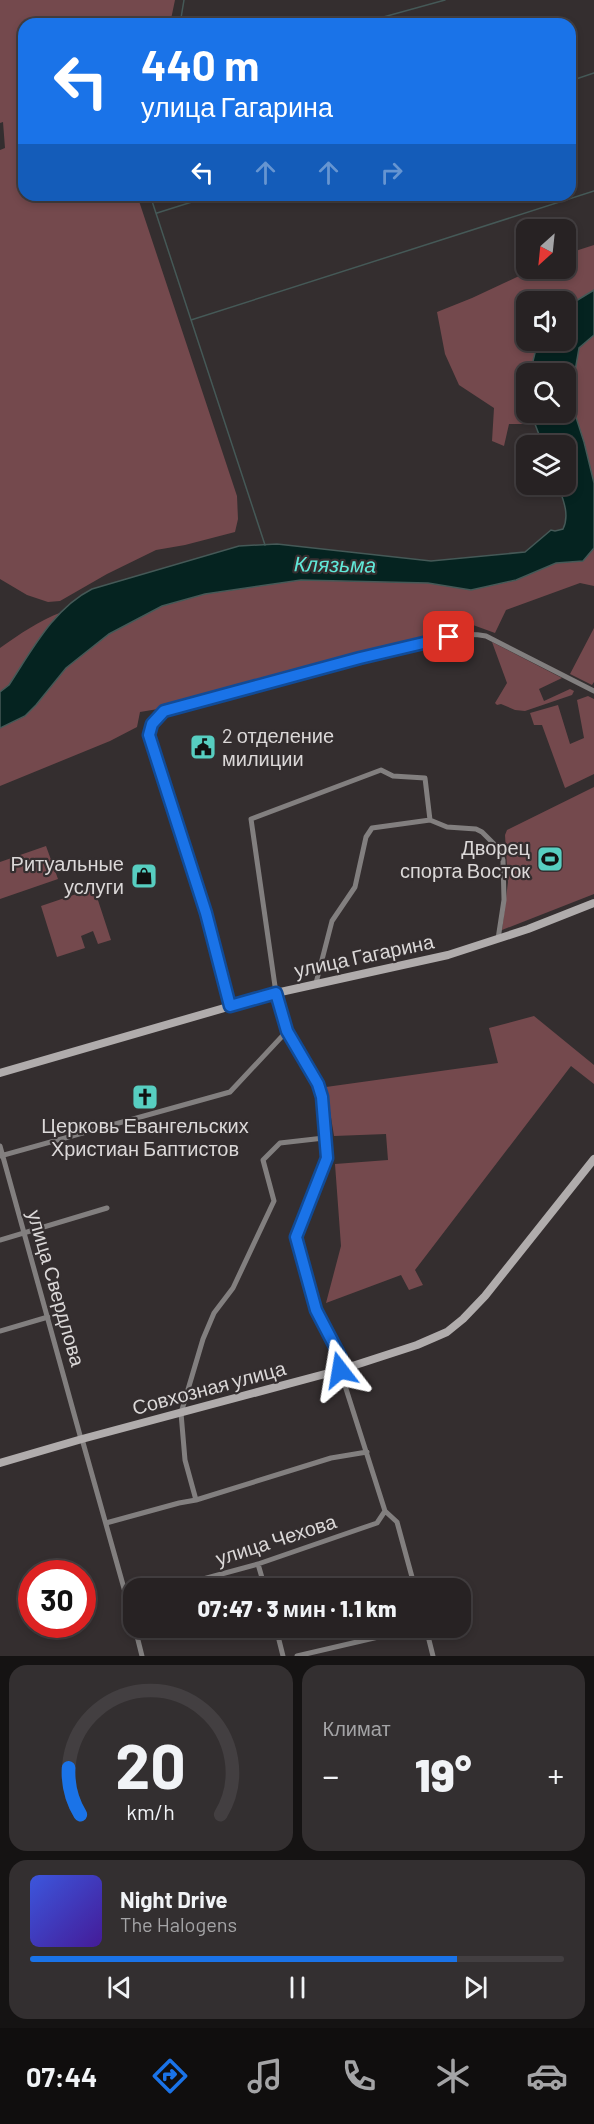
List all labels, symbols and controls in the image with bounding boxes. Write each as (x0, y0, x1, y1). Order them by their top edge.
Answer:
text: 440 m (141, 39, 259, 89)
icon: left (42, 42, 120, 120)
text: улица Гагарина (141, 90, 333, 122)
icon: left (186, 156, 219, 189)
icon: ahead (249, 156, 282, 189)
icon: ahead (312, 156, 345, 189)
icon: right (375, 156, 408, 189)
north arrow (516, 219, 576, 279)
map controls (516, 219, 576, 495)
button: sound (516, 291, 576, 351)
button: search (516, 363, 576, 423)
button: layers (516, 435, 576, 495)
water label: Клязьма (294, 550, 376, 577)
pin (423, 611, 474, 662)
icon: arrive (432, 620, 465, 653)
place label: 2 отделение милиции (222, 723, 334, 770)
public building icon: 2 отделение милиции (188, 732, 218, 762)
place label: Дворец спорта Восток (400, 835, 530, 882)
sports icon: Дворец спорта Восток (535, 844, 565, 874)
place label: Ритуальные услуги (11, 851, 124, 898)
shop icon: Ритуальные услуги (129, 861, 159, 891)
street label: улица Гагарина (292, 928, 437, 982)
church icon: Церковь Евангельских Христиан Баптистов (130, 1082, 160, 1112)
place label: Церковь Евангельских Христиан Баптистов (41, 1113, 249, 1160)
street label: улица Свердлова (23, 1207, 91, 1370)
position arrow (308, 1338, 372, 1402)
street label: Совхозная улица (129, 1355, 289, 1419)
street label: улица Чехова (212, 1508, 340, 1570)
speed limit sign: 30 (18, 1560, 96, 1638)
text: 07:47 · 3 мин · 1.1 km (197, 1595, 397, 1621)
text: Климат (323, 1716, 391, 1740)
text: 20 (115, 1727, 186, 1801)
text: 19° (415, 1747, 472, 1801)
text: − (323, 1755, 339, 1795)
text: + (548, 1755, 564, 1795)
text: km/h (126, 1799, 175, 1824)
text: Night Drive (120, 1886, 228, 1912)
text: The Halogens (120, 1912, 237, 1936)
icon: previous (103, 1971, 136, 2004)
icon: pause (281, 1971, 314, 2004)
icon: next (459, 1971, 492, 2004)
icon: directions (149, 2055, 191, 2097)
icon: music (244, 2055, 286, 2097)
icon: phone (338, 2055, 380, 2097)
icon: climate (432, 2055, 474, 2097)
icon: car (526, 2055, 568, 2097)
text: 07:44 (26, 2060, 97, 2092)

